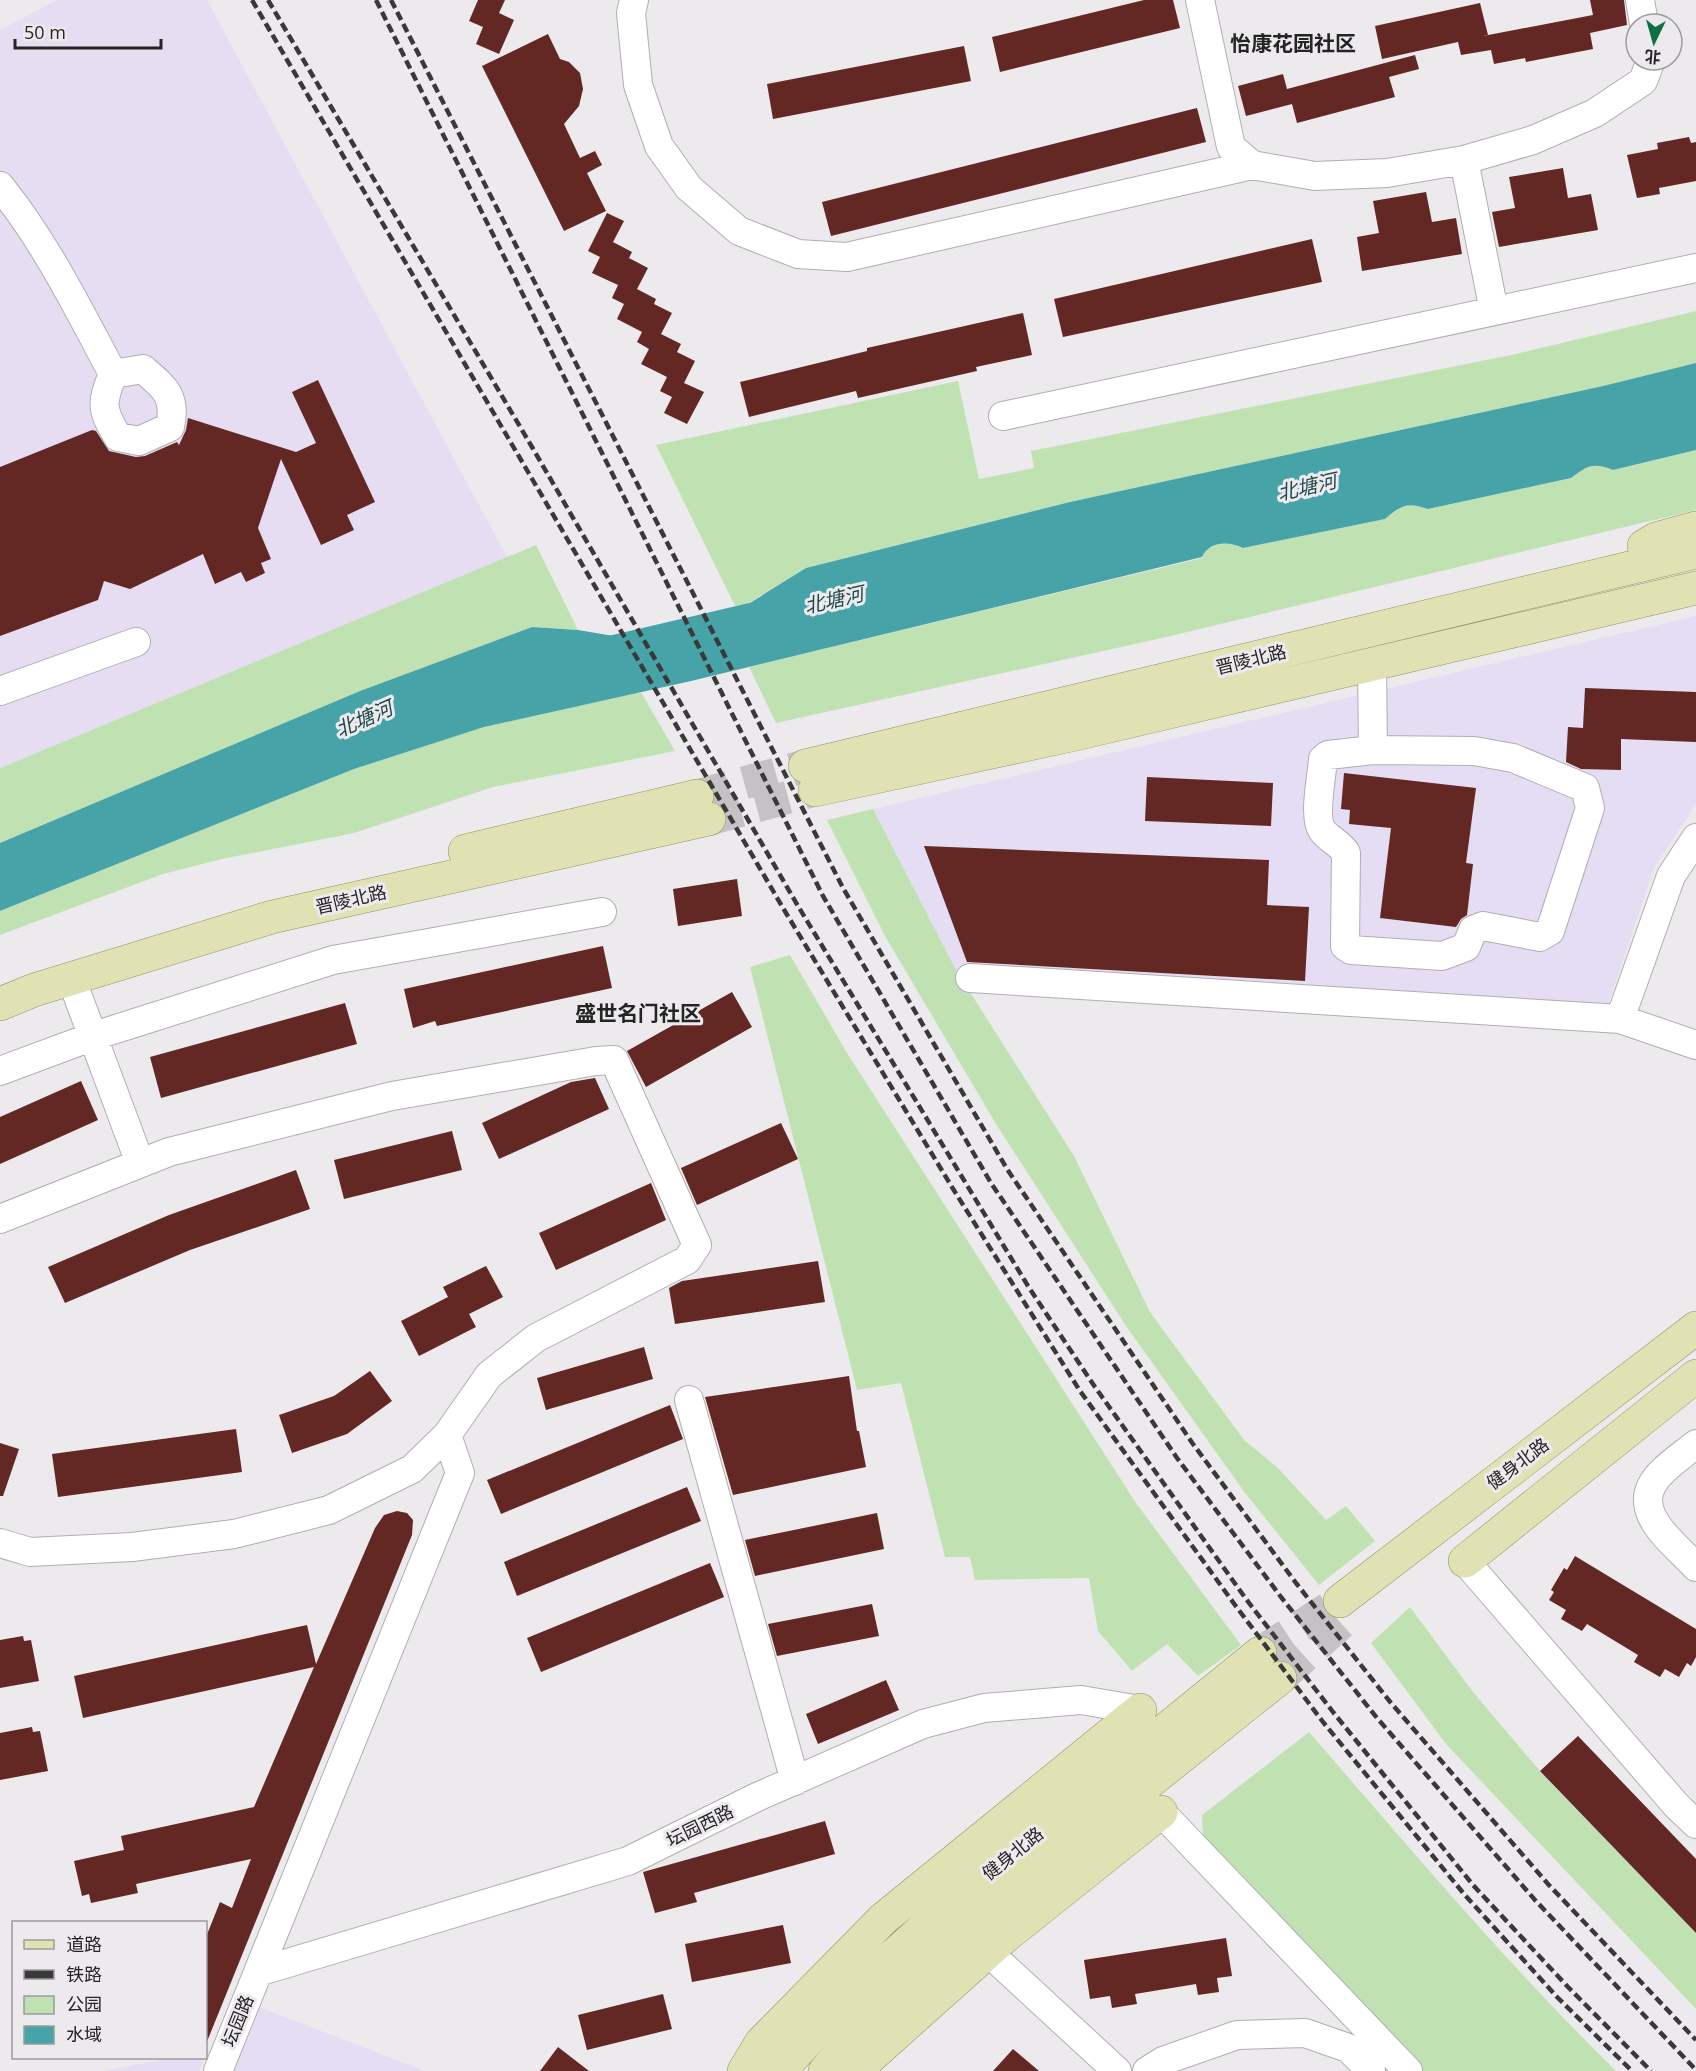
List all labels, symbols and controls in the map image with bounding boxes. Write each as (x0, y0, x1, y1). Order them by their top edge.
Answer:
scale bar (15, 12, 160, 50)
north arrow (1624, 12, 1684, 72)
text: 50 m (24, 20, 66, 44)
district label: 怡康花园社区 (1230, 29, 1356, 57)
text: 北 (1644, 45, 1662, 69)
water label: 北塘河 (1275, 466, 1343, 506)
water label: 北塘河 (802, 579, 870, 619)
street label: 晋陵北路 (1213, 639, 1289, 679)
water label: 北塘河 (331, 692, 400, 743)
street label: 晋陵北路 (313, 879, 389, 919)
district label: 盛世名门社区 (575, 999, 701, 1027)
street label: 健身北路 (1481, 1432, 1553, 1494)
street label: 坛园西路 (662, 1799, 737, 1852)
street label: 健身北路 (977, 1821, 1048, 1885)
legend (12, 1921, 207, 2059)
text: 道路 (66, 1932, 102, 1956)
text: 铁路 (66, 1962, 102, 1986)
street label: 坛园路 (216, 1991, 258, 2050)
text: 公园 (66, 1992, 102, 2016)
text: 水域 (66, 2022, 102, 2046)

